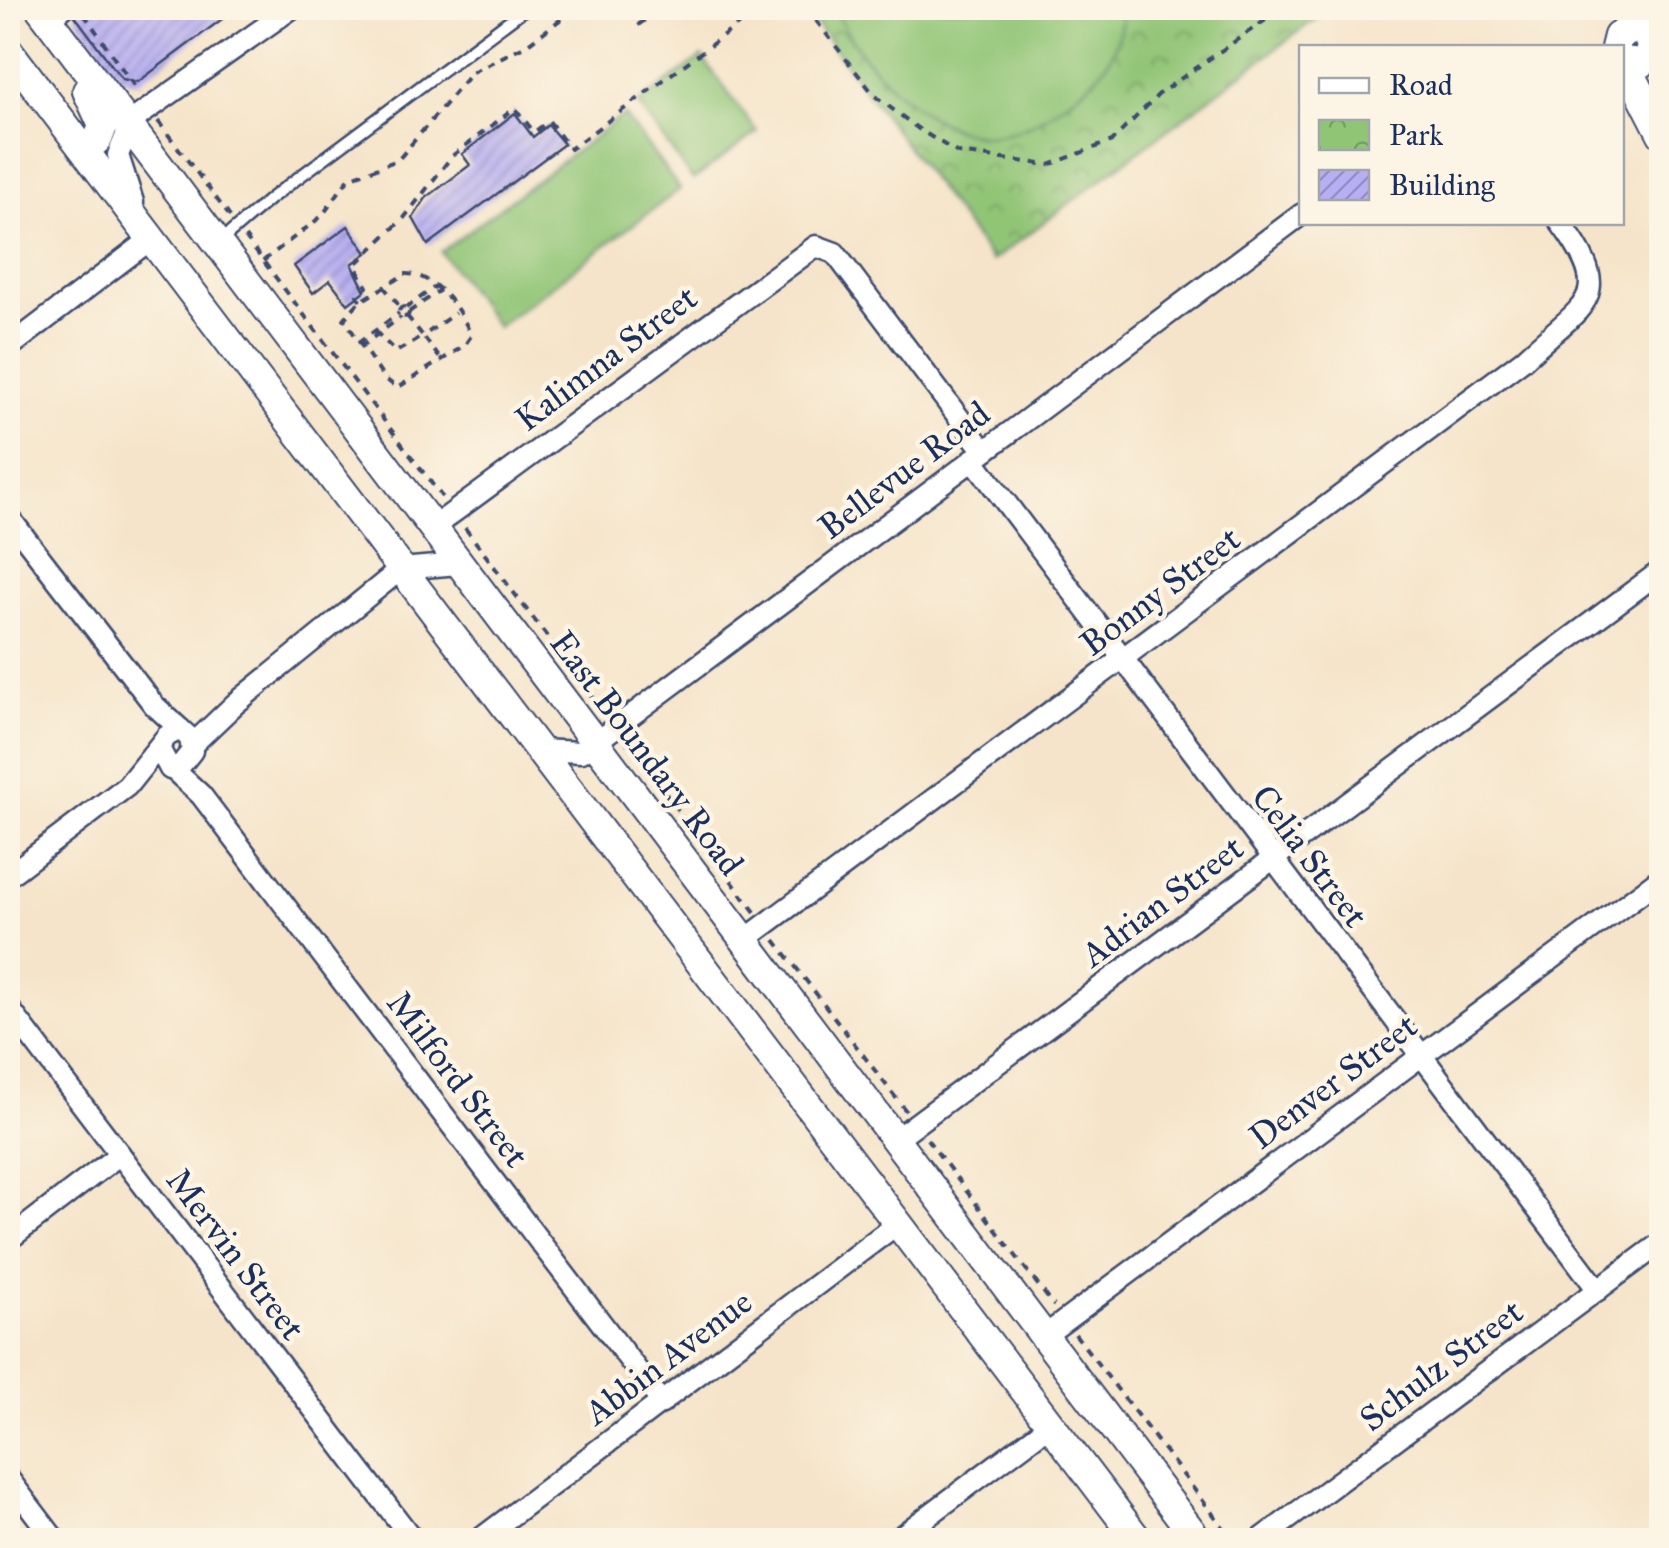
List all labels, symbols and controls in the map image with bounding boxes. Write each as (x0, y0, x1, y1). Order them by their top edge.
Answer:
legend (1299, 45, 1624, 225)
text: Road (1389, 67, 1453, 103)
text: Park (1389, 117, 1443, 153)
text: Building (1389, 167, 1496, 203)
street label: Kalimna Street (507, 276, 706, 441)
street label: Bellevue Road (810, 392, 999, 549)
street label: Bonny Street (1072, 517, 1249, 665)
street label: East Boundary Road (541, 622, 753, 884)
street label: Celia Street (1242, 777, 1377, 936)
street label: Adrian Street (1071, 826, 1252, 978)
street label: Milford Street (377, 983, 538, 1176)
street label: Denver Street (1241, 1004, 1426, 1159)
street label: Mervin Street (157, 1160, 314, 1349)
street label: Abbin Avenue (574, 1280, 761, 1436)
street label: Schulz Street (1351, 1290, 1531, 1441)

